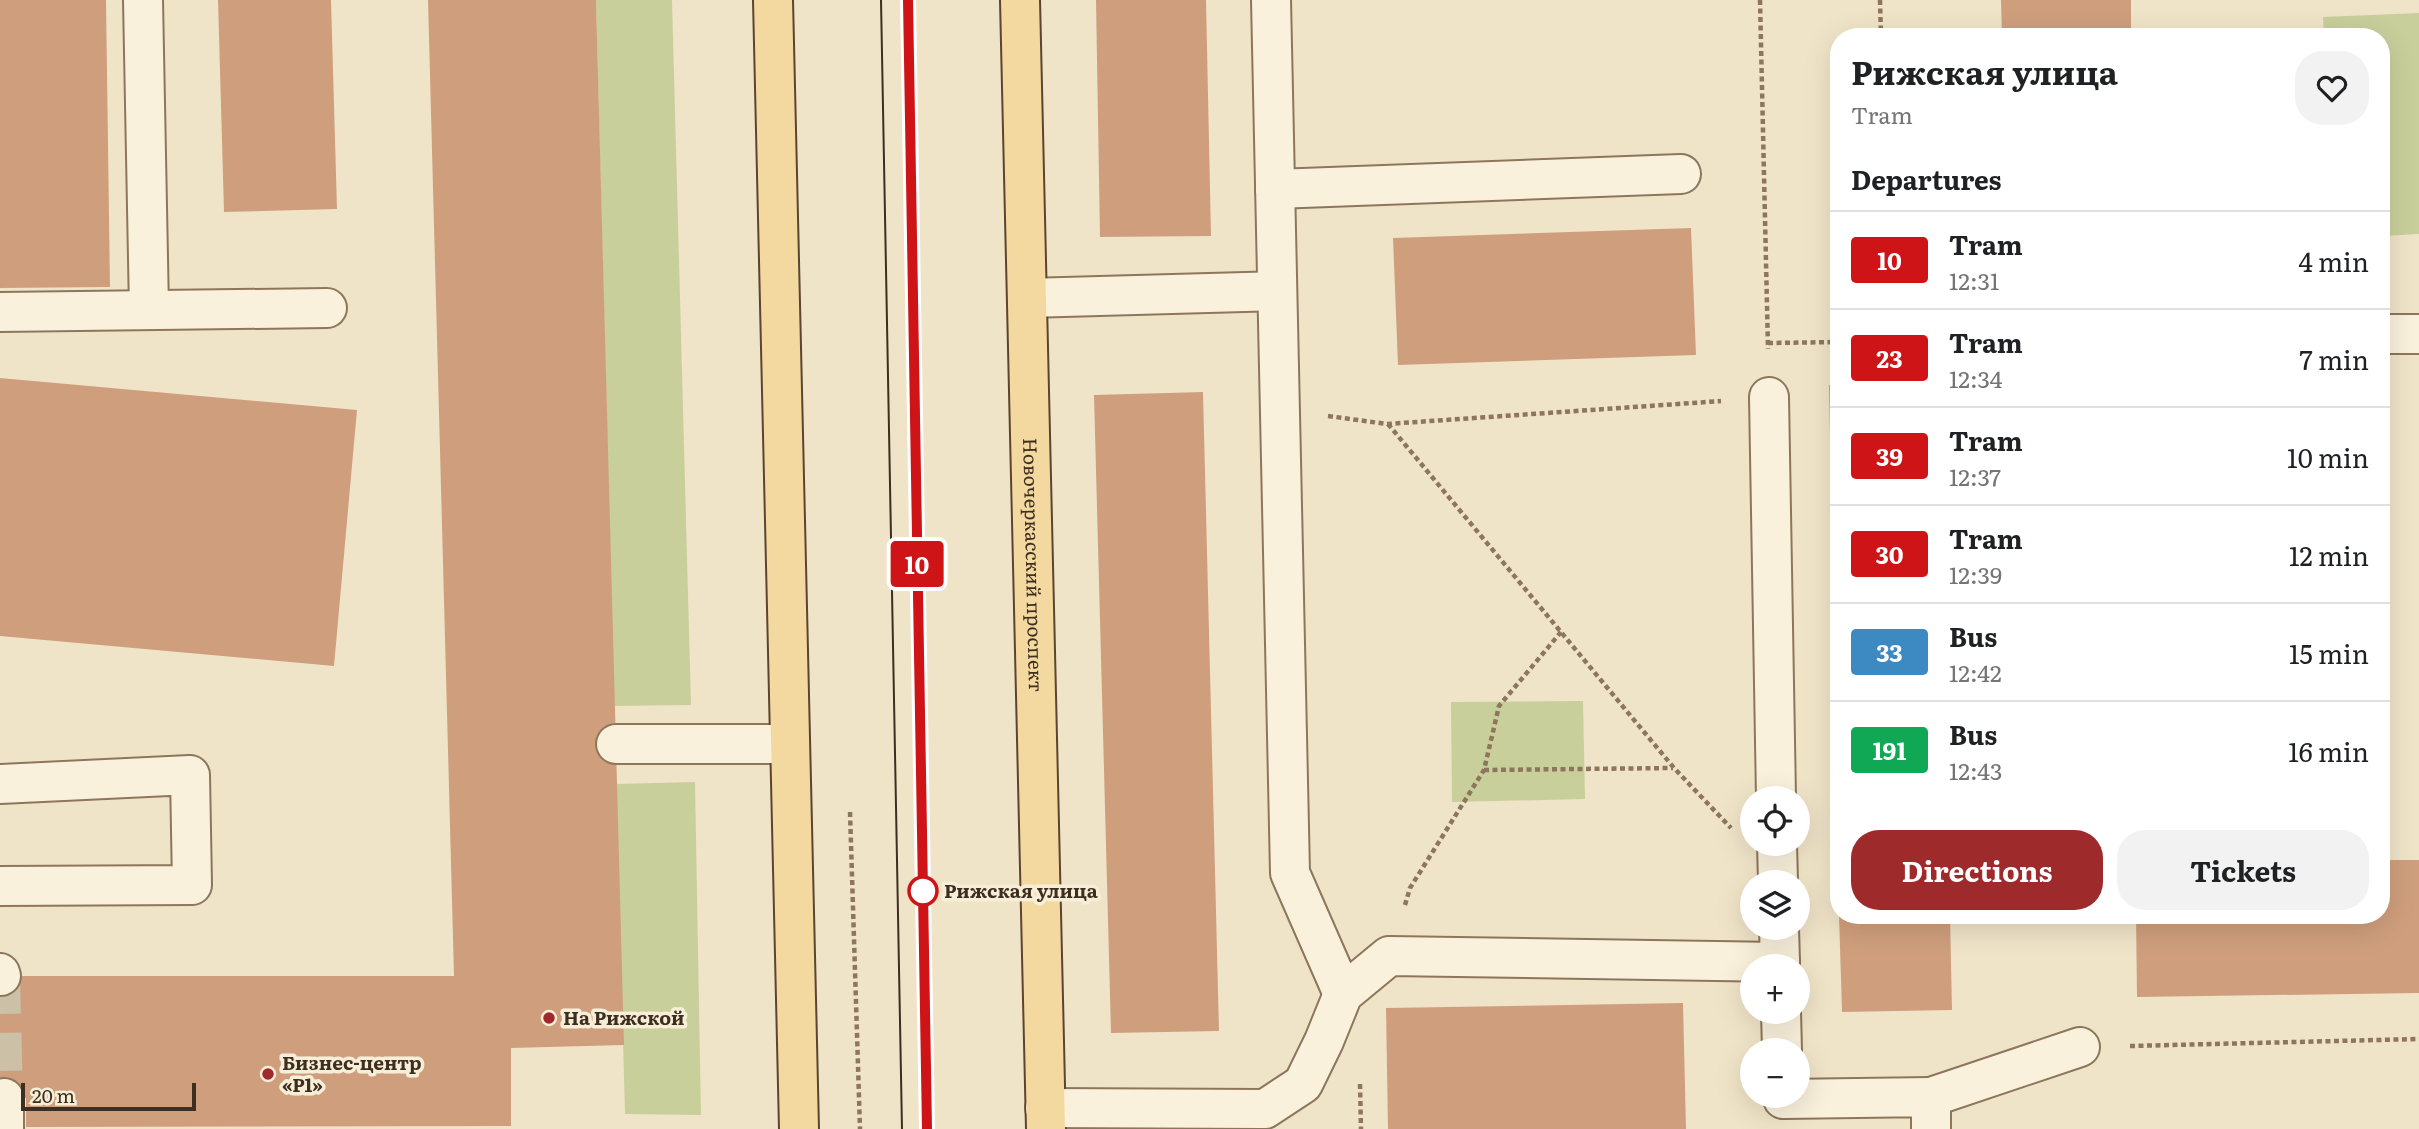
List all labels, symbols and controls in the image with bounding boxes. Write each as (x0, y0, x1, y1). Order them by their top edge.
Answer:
text: Рижская улица (1851, 46, 2118, 95)
button: heart (2295, 51, 2369, 125)
text: Tram (1851, 97, 1913, 131)
text: Departures (1851, 159, 2002, 198)
text: Tram (1949, 224, 2023, 263)
text: 4 min (2298, 241, 2369, 280)
text: 10 (1877, 242, 1902, 277)
text: 12:31 (1949, 263, 1999, 297)
text: Tram (1949, 322, 2023, 361)
text: 7 min (2300, 339, 2369, 378)
text: 23 (1876, 340, 1903, 375)
text: 12:34 (1949, 361, 2002, 395)
text: Tram (1949, 420, 2023, 459)
text: 10 min (2287, 437, 2369, 476)
street label: Новочеркасский проспект (1017, 438, 1051, 692)
text: 39 (1876, 438, 1903, 473)
text: 12:37 (1949, 459, 2001, 493)
text: Tram (1949, 518, 2023, 557)
text: 12 min (2289, 535, 2369, 574)
text: 30 (1875, 536, 1904, 571)
line badge: 10 (886, 541, 948, 587)
text: 10 (905, 546, 929, 581)
text: 12:39 (1949, 557, 2002, 591)
text: Bus (1949, 616, 1997, 655)
text: 15 min (2289, 633, 2369, 672)
text: 33 (1876, 634, 1903, 669)
text: 12:42 (1949, 655, 2002, 689)
text: Bus (1949, 714, 1997, 753)
text: 16 min (2288, 731, 2369, 770)
text: 191 (1873, 732, 1906, 767)
text: 12:43 (1949, 753, 2002, 787)
map controls (1740, 786, 1810, 1108)
button: locate (1740, 786, 1810, 856)
button: Directions (1851, 830, 2103, 910)
button: Tickets (2117, 830, 2369, 910)
button: layers (1740, 870, 1810, 940)
marker: Рижская улица (908, 876, 938, 906)
place label: Рижская улица (944, 876, 1098, 904)
button: + (1740, 954, 1810, 1024)
place label: На Рижской (563, 1003, 685, 1031)
marker: На Рижской (541, 1010, 557, 1026)
button: − (1740, 1038, 1810, 1108)
place label: Бизнес-центр «Р1» (282, 1048, 422, 1098)
marker: Бизнес-центр «Р1» (260, 1066, 276, 1082)
scale bar (21, 1080, 196, 1112)
text: 20 m (32, 1081, 75, 1109)

